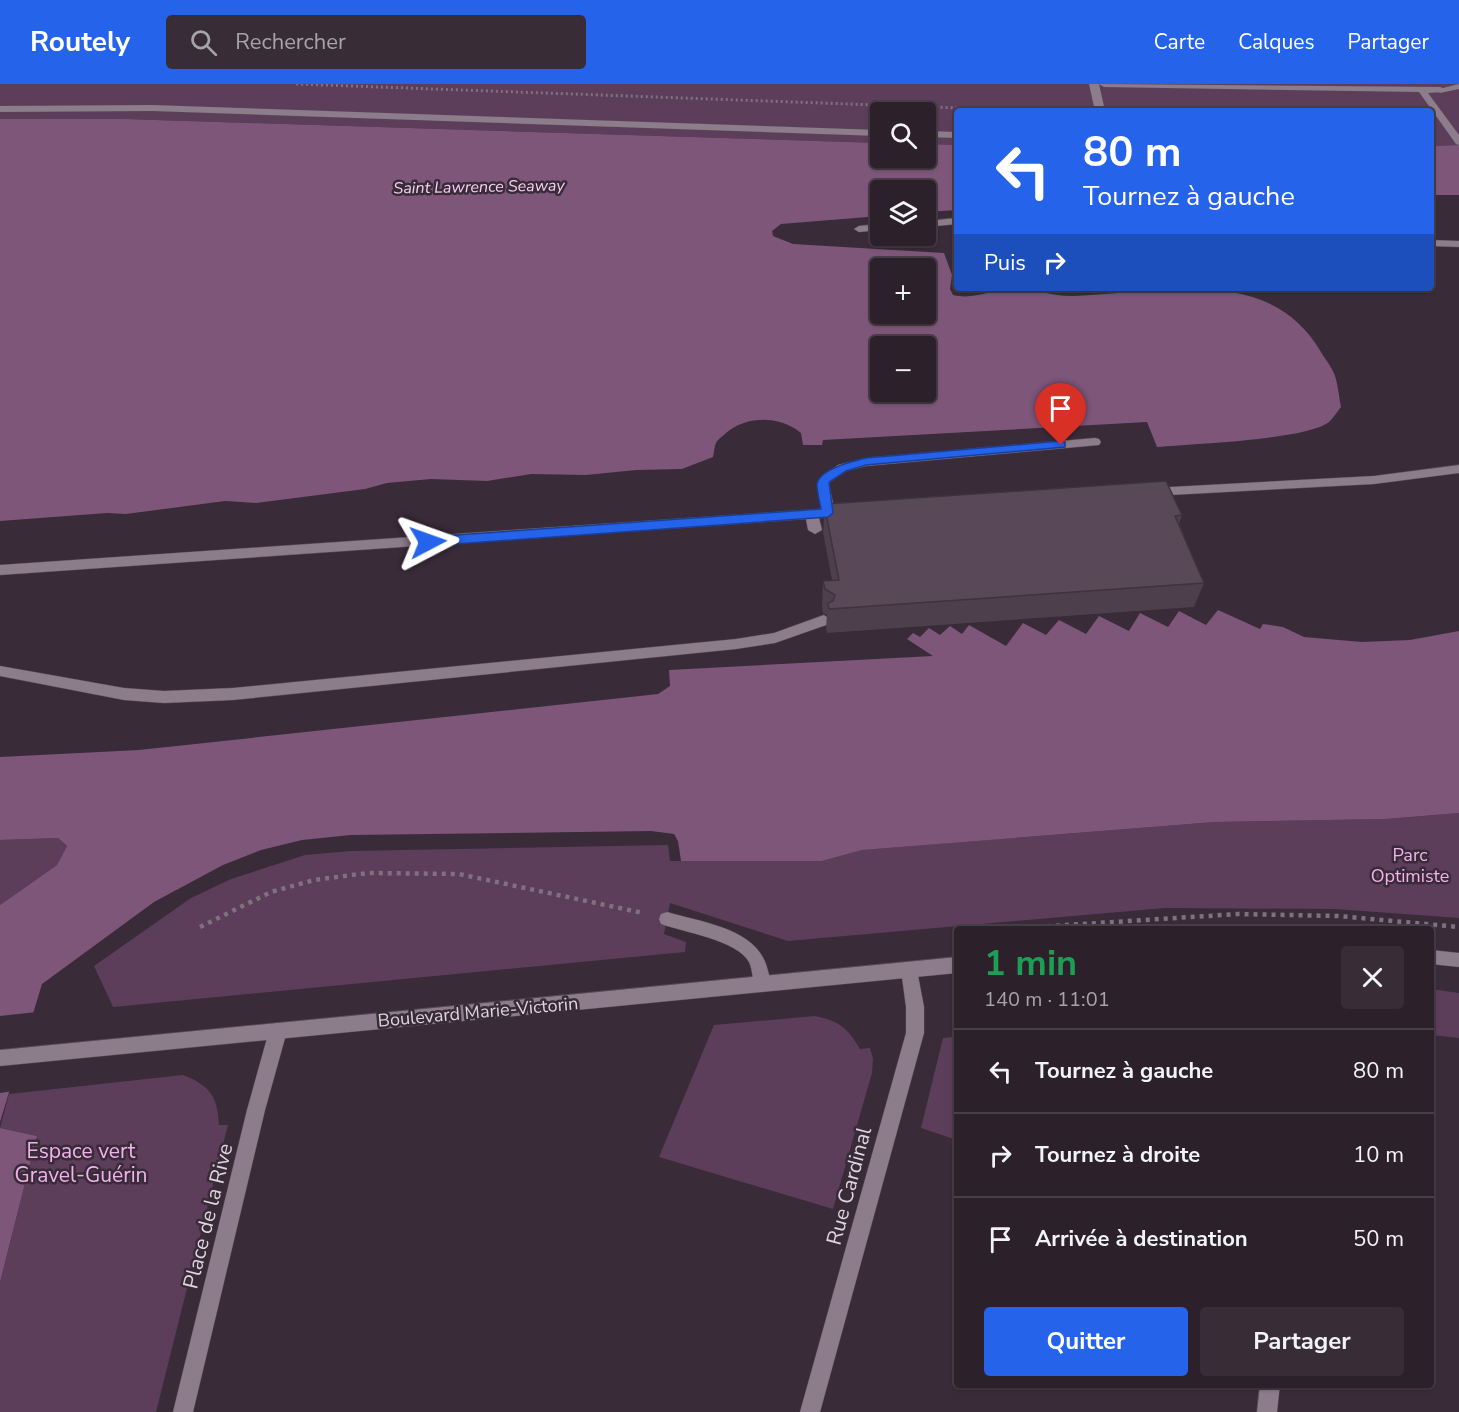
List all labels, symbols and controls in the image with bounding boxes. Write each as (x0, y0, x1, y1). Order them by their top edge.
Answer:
search box (166, 15, 586, 69)
text: Routely (30, 23, 130, 61)
icon: search (187, 26, 220, 59)
text: Rechercher (235, 27, 346, 57)
text: Carte (1154, 28, 1205, 56)
text: Calques (1238, 28, 1315, 56)
text: Partager (1348, 28, 1429, 56)
map controls (870, 102, 936, 402)
button: search (870, 102, 936, 168)
text: 80 m (1083, 124, 1182, 181)
icon: left (984, 132, 1062, 210)
water label: Saint Lawrence Seaway (393, 174, 566, 199)
text: Tournez à gauche (1083, 178, 1295, 215)
button: layers (870, 180, 936, 246)
icon: right (1038, 246, 1071, 279)
text: Puis (984, 248, 1026, 278)
button: + (870, 258, 936, 324)
button: − (870, 336, 936, 402)
pin (1035, 383, 1086, 445)
icon: arrive (1044, 392, 1077, 425)
position arrow (396, 510, 460, 574)
park label: Parc Optimiste (1371, 843, 1449, 888)
text: 1 min (984, 939, 1077, 988)
button: close (1341, 946, 1404, 1009)
text: 140 m · 11:01 (984, 986, 1110, 1013)
street label: Boulevard Marie-Victorin (377, 991, 579, 1033)
icon: left (984, 1055, 1017, 1088)
text: Tournez à gauche (1035, 1056, 1213, 1086)
text: 80 m (1353, 1056, 1404, 1086)
street label: Rue Cardinal (820, 1123, 878, 1248)
park label: Espace vert Gravel-Guérin (15, 1137, 148, 1189)
icon: right (984, 1139, 1017, 1172)
street label: Place de la Rive (176, 1140, 240, 1292)
text: Tournez à droite (1035, 1140, 1200, 1170)
text: 10 m (1353, 1140, 1404, 1170)
icon: arrive (984, 1223, 1017, 1256)
text: Arrivée à destination (1035, 1224, 1248, 1254)
text: 50 m (1353, 1224, 1404, 1254)
button: Quitter (984, 1307, 1188, 1376)
button: Partager (1200, 1307, 1404, 1376)

